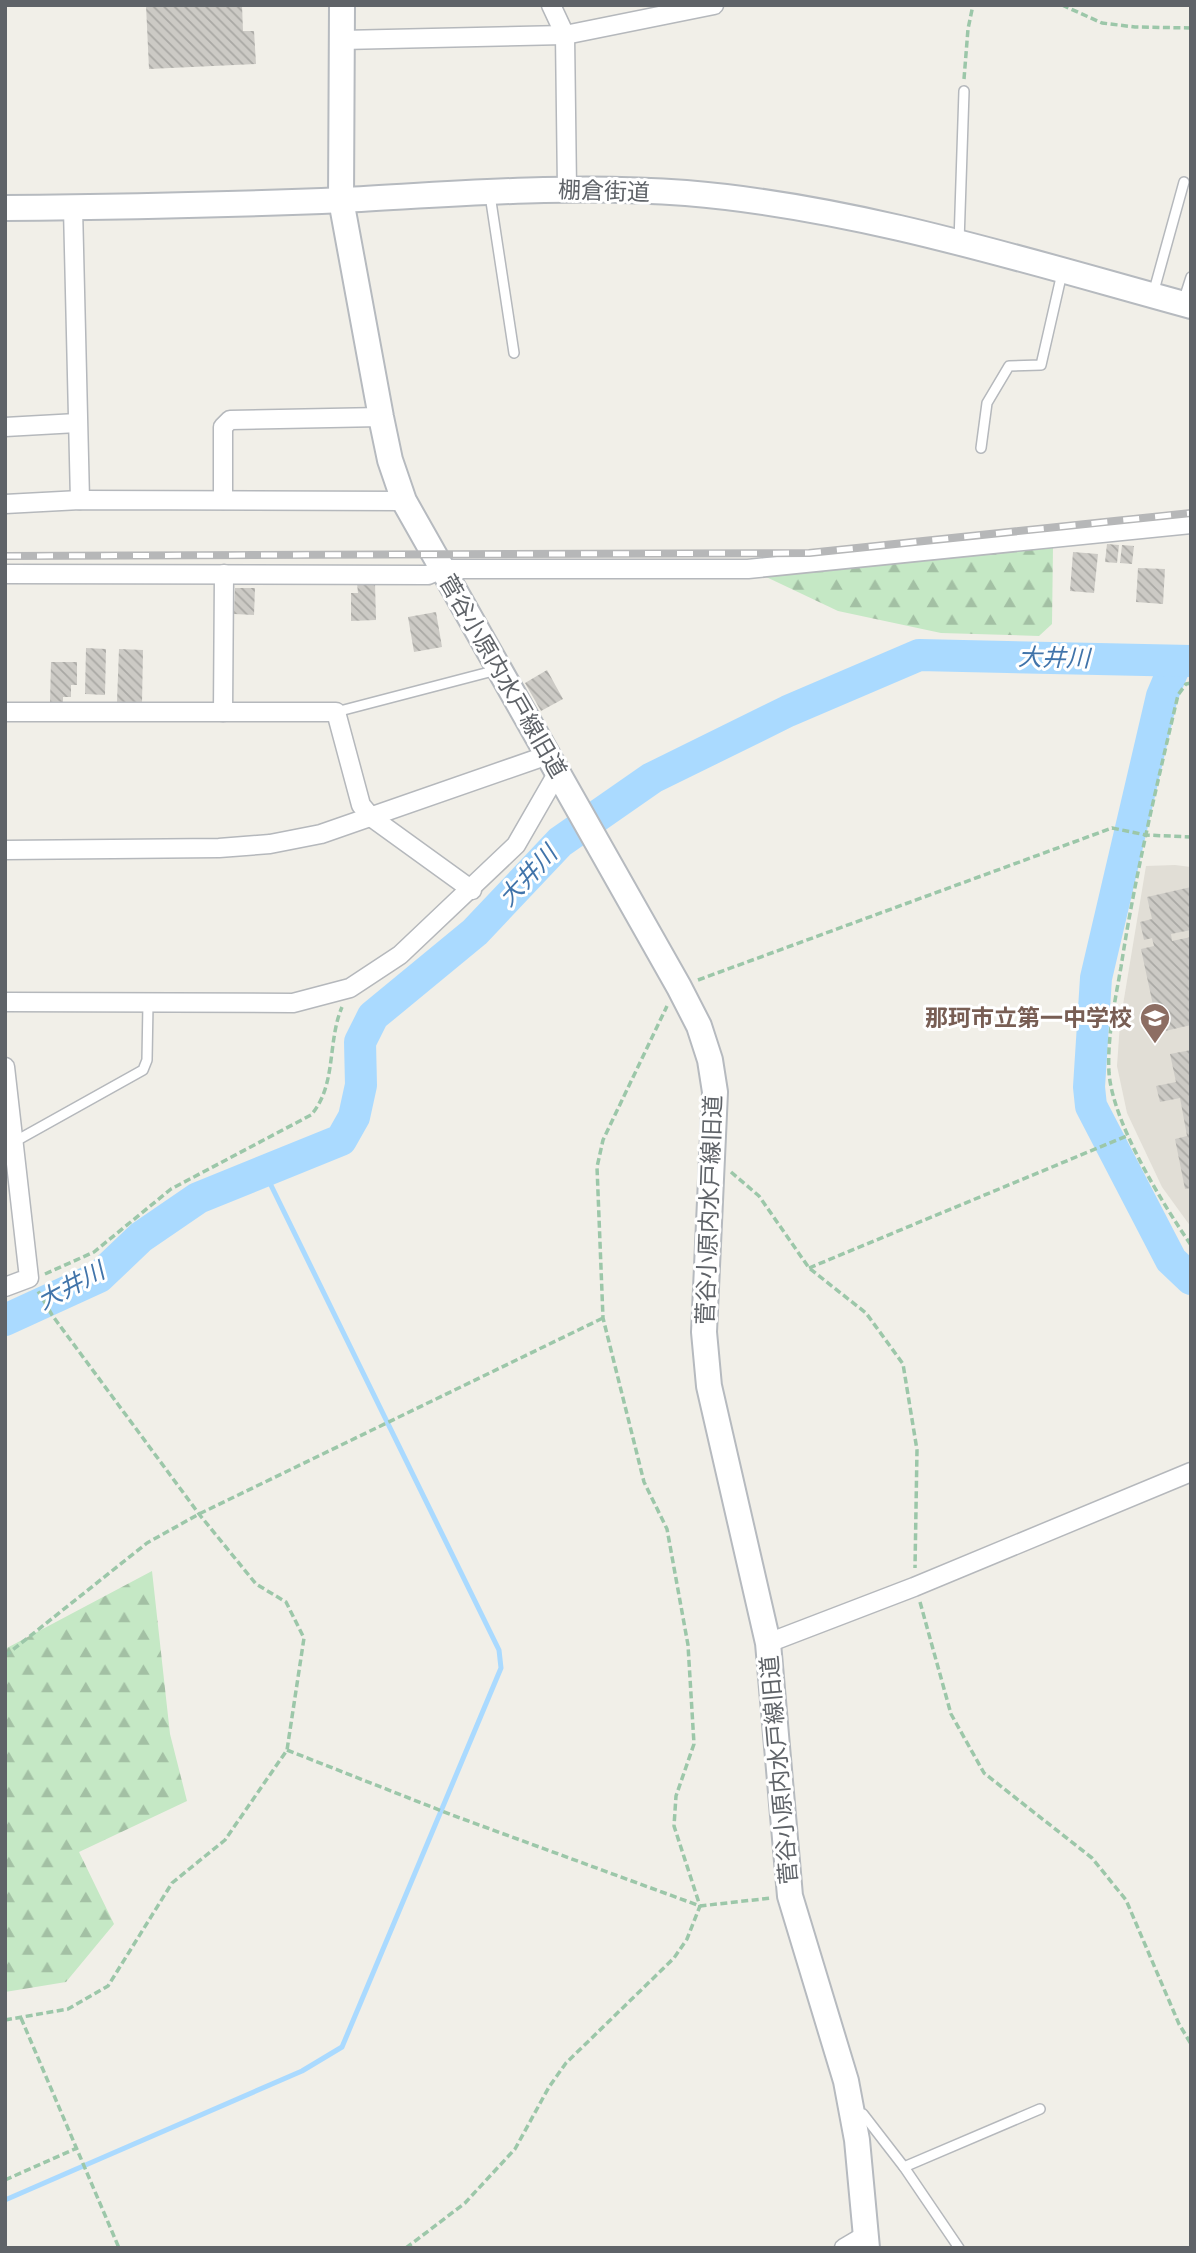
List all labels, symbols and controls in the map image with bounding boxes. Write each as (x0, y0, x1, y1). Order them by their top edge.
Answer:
street label: 棚倉街道 (558, 174, 650, 207)
street label: 菅谷小原内水戸線旧道 (433, 569, 573, 783)
water label: 大井川 (1018, 641, 1093, 673)
water label: 大井川 (492, 837, 565, 912)
school or university icon: 那珂市立第一中学校 (1138, 1001, 1172, 1045)
place label: 那珂市立第一中学校 (925, 1003, 1132, 1032)
street label: 菅谷小原内水戸線旧道 (690, 1095, 727, 1325)
water label: 大井川 (32, 1254, 112, 1315)
street label: 菅谷小原内水戸線旧道 (754, 1654, 803, 1886)

